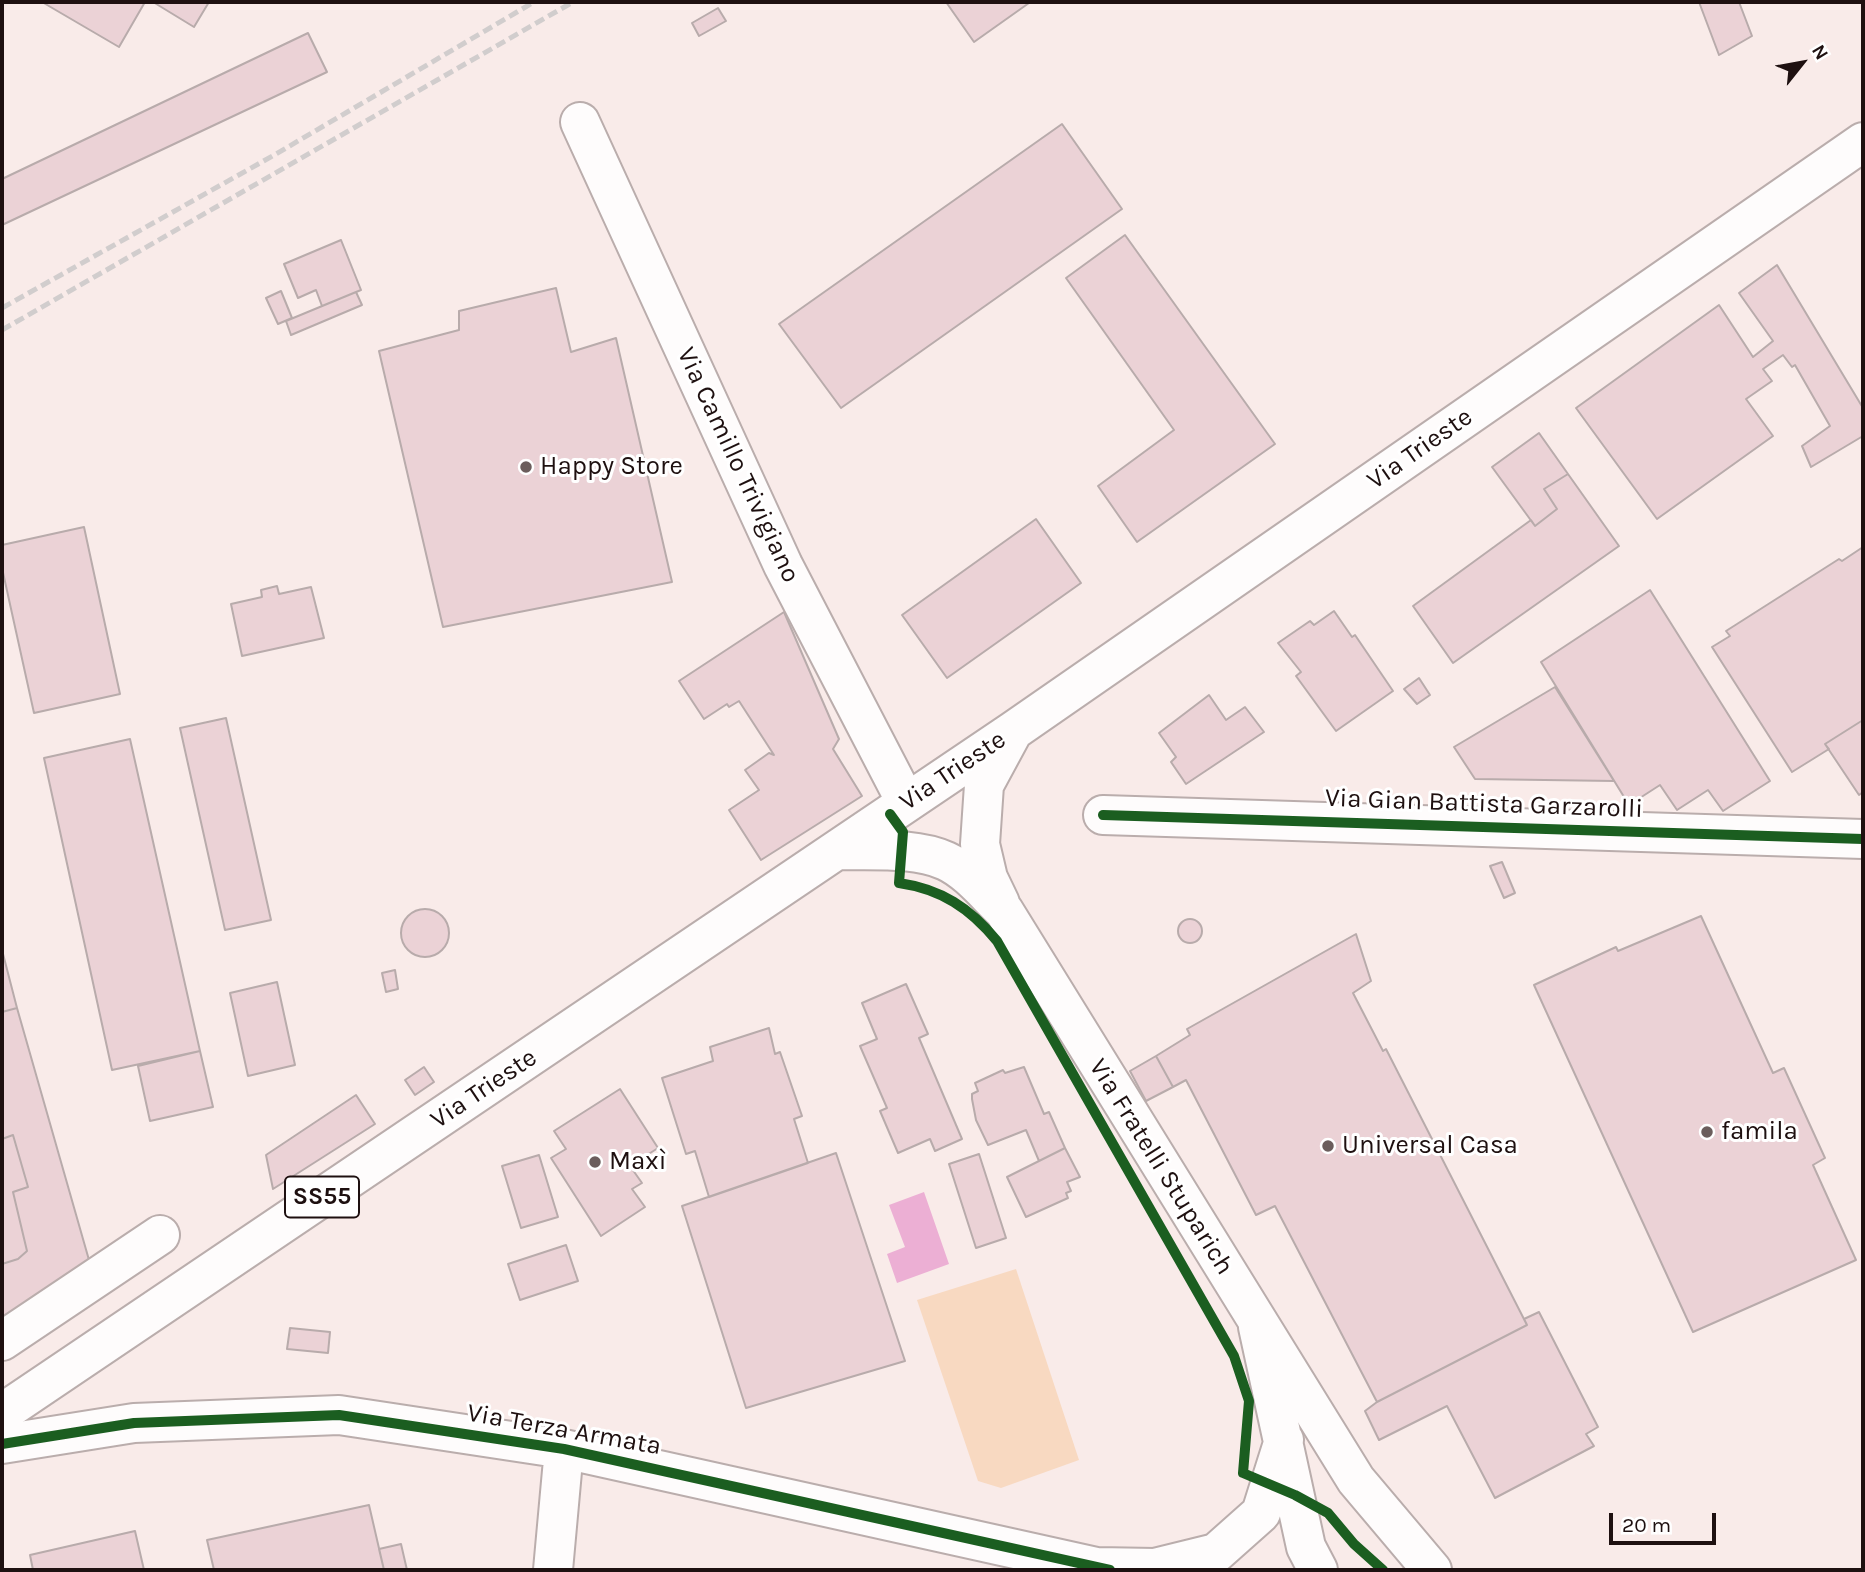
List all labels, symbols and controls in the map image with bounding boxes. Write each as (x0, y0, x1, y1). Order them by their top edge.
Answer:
north arrow (1767, 28, 1837, 98)
text: N (1807, 41, 1833, 64)
street label: Via Camillo Trivigiano (670, 342, 806, 588)
street label: Via Trieste (1361, 401, 1479, 497)
place label: Happy Store (540, 451, 683, 483)
marker: Happy Store (518, 459, 534, 475)
street label: Via Trieste (894, 724, 1012, 818)
street label: Via Gian Battista Garzarolli (1324, 783, 1644, 825)
street label: Via Trieste (425, 1042, 543, 1136)
street label: Via Fratelli Stuparich (1082, 1053, 1240, 1281)
place label: famila (1721, 1116, 1798, 1148)
marker: famila (1699, 1124, 1715, 1140)
place label: Universal Casa (1342, 1130, 1518, 1162)
marker: Universal Casa (1320, 1138, 1336, 1154)
place label: Maxì (609, 1146, 666, 1178)
marker: Maxì (587, 1154, 603, 1170)
road number: SS55 (285, 1176, 359, 1218)
street label: Via Terza Armata (465, 1398, 663, 1462)
scale bar (1613, 1498, 1720, 1542)
text: 20 m (1622, 1513, 1671, 1537)

